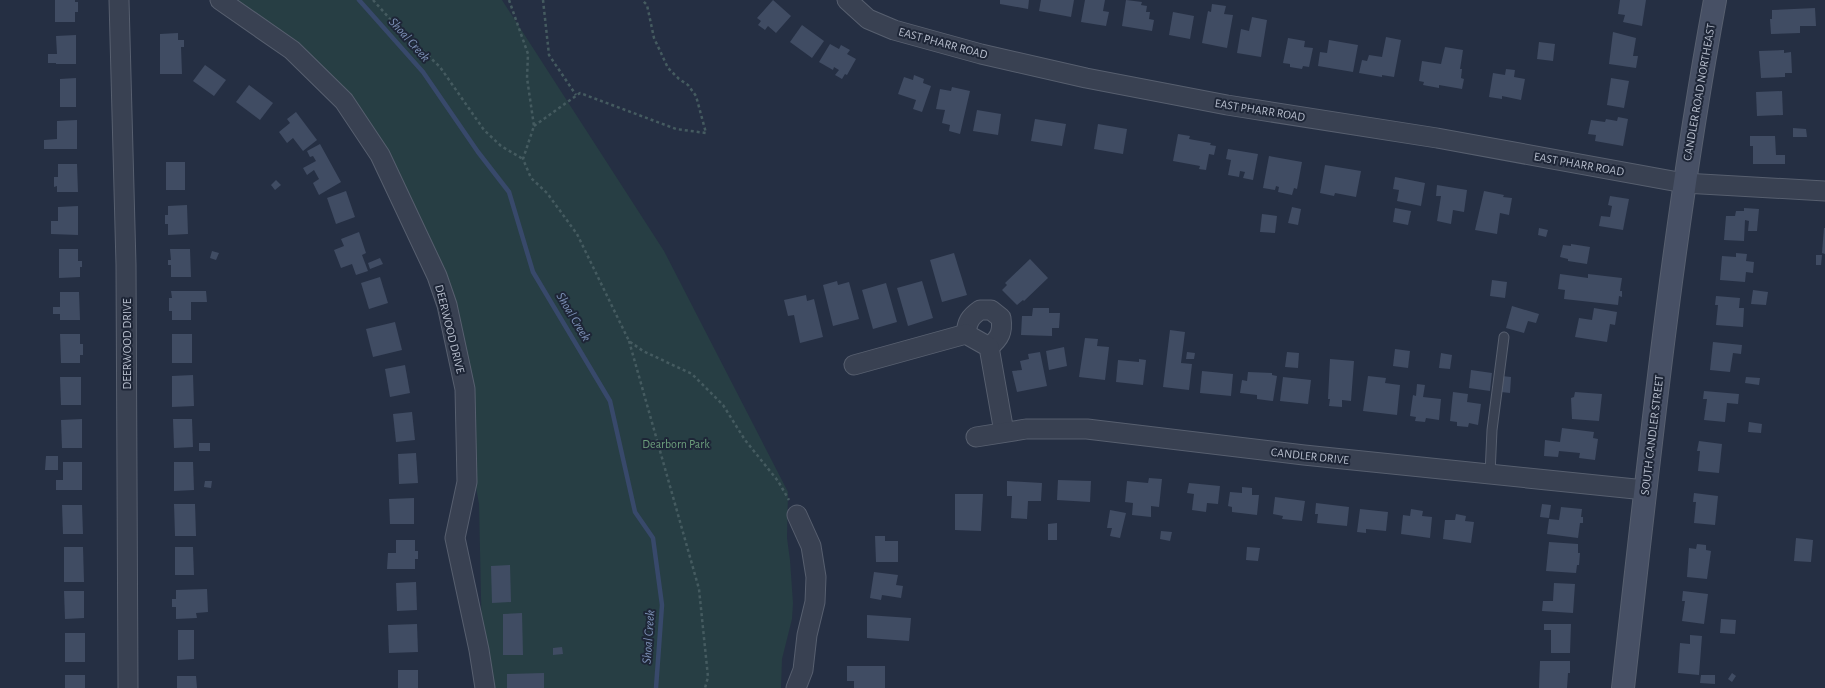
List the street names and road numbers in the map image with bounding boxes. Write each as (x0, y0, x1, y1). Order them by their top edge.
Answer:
street label: CANDLER ROAD NORTHEAST (1681, 22, 1717, 162)
street label: EAST PHARR ROAD (897, 25, 989, 61)
street label: EAST PHARR ROAD (1214, 97, 1306, 123)
street label: EAST PHARR ROAD (1533, 150, 1625, 178)
street label: DEERWOOD DRIVE (433, 283, 467, 375)
street label: DEERWOOD DRIVE (121, 298, 133, 390)
street label: SOUTH CANDLER STREET (1639, 374, 1665, 496)
street label: CANDLER DRIVE (1270, 446, 1350, 466)

